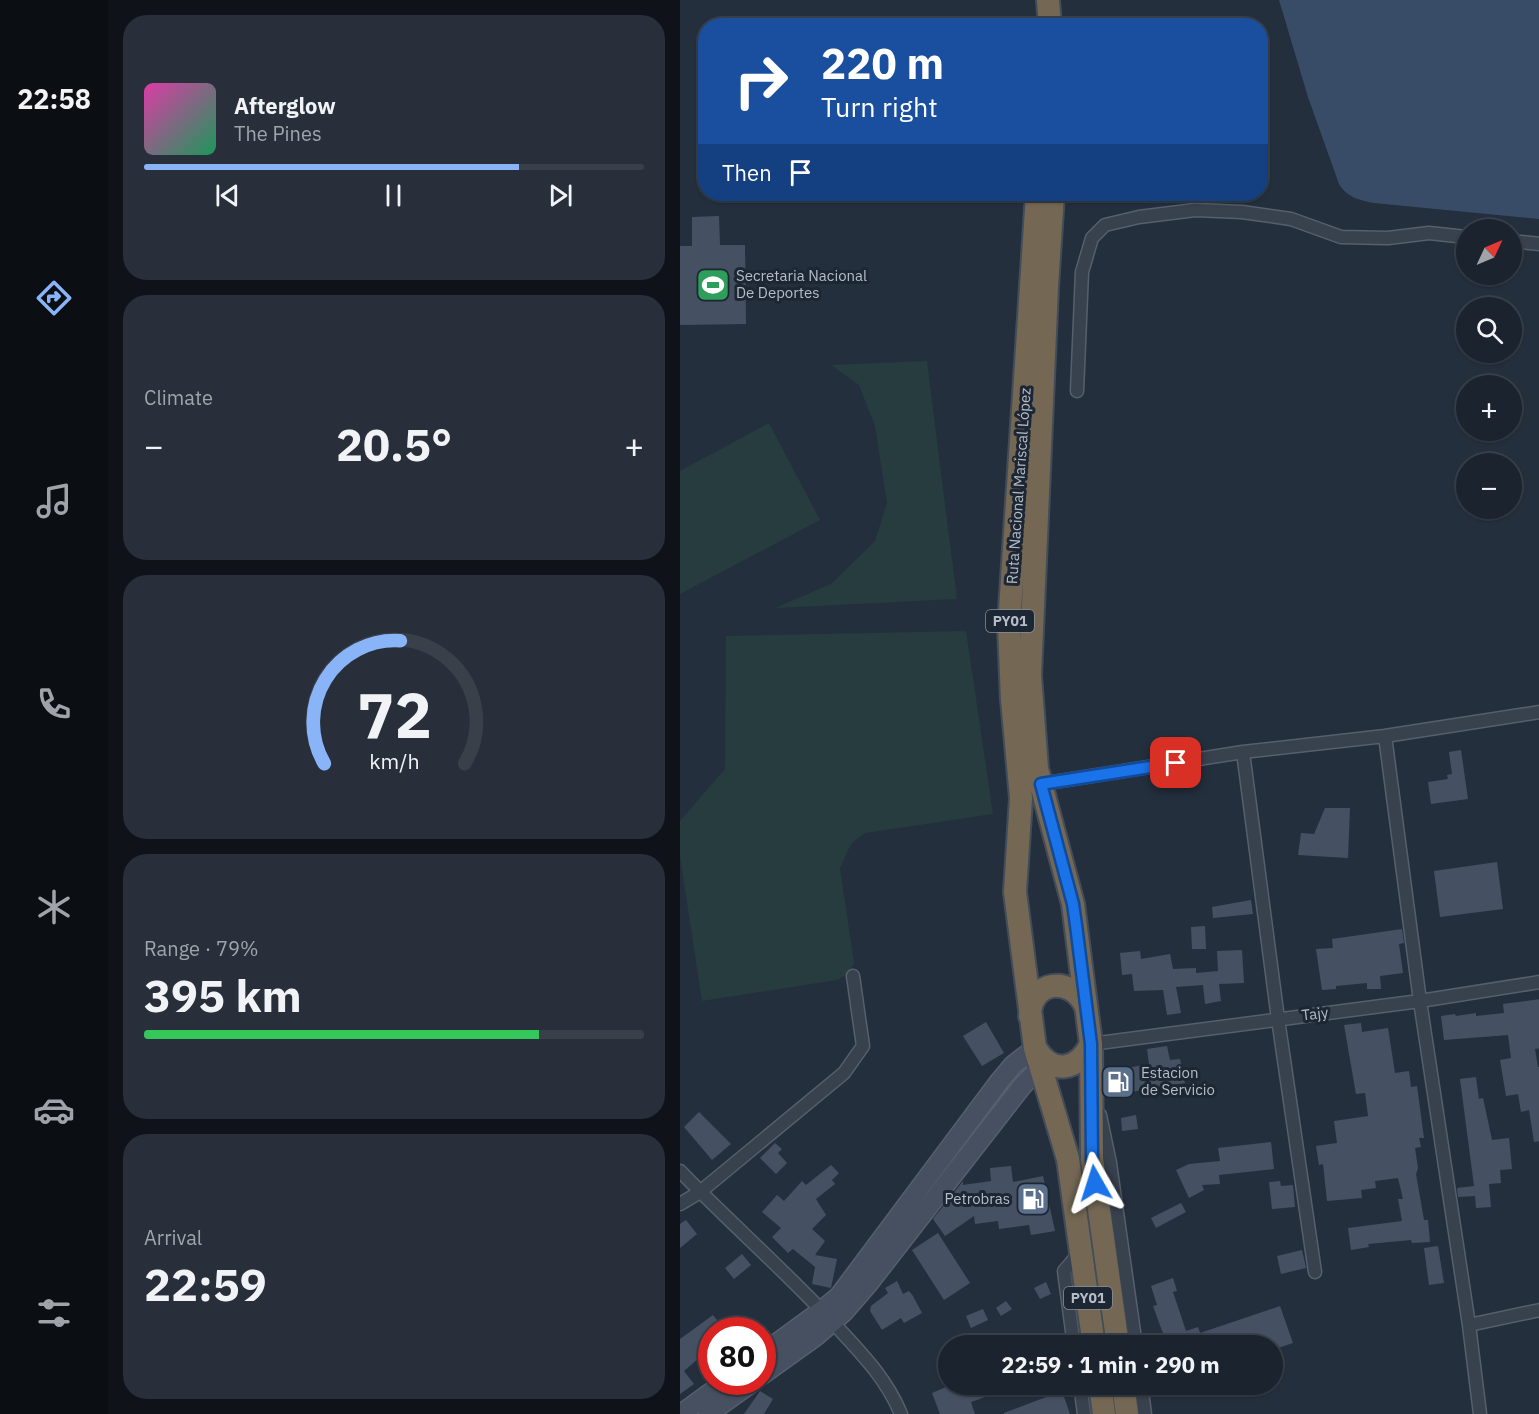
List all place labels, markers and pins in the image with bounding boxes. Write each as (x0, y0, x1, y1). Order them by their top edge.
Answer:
place label: Secretaria Nacional De Deportes (736, 266, 867, 302)
sports icon: Secretaria Nacional De Deportes (695, 267, 731, 303)
pin (1150, 737, 1201, 788)
place label: Estacion de Servicio (1141, 1063, 1215, 1099)
fuel station icon: Estacion de Servicio (1100, 1064, 1136, 1100)
fuel station icon: Petrobras (1015, 1181, 1051, 1217)
place label: Petrobras (944, 1189, 1010, 1208)

